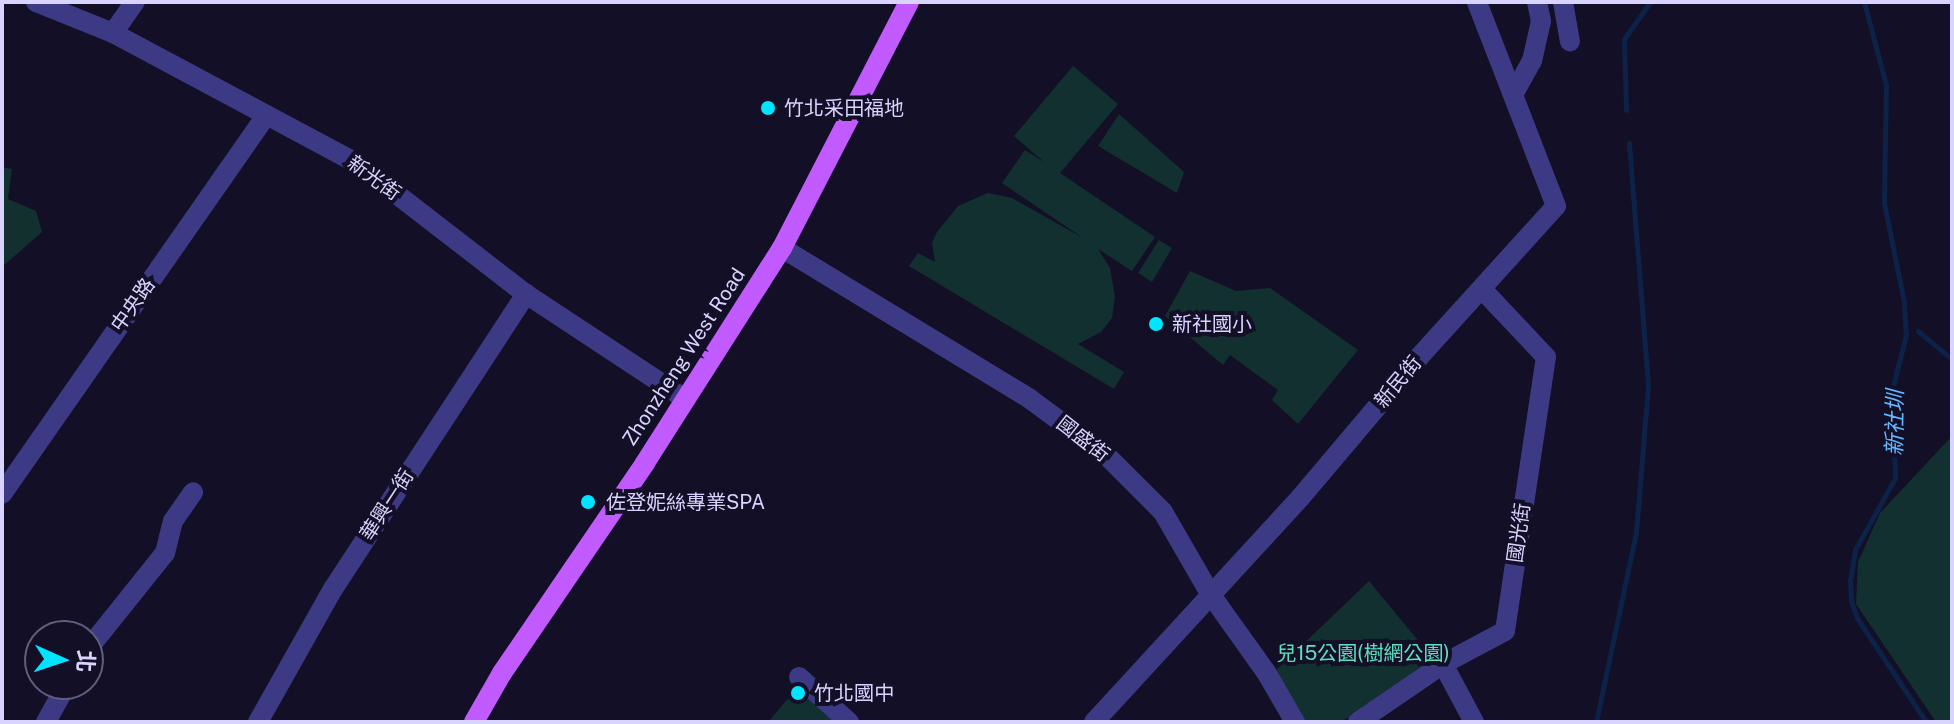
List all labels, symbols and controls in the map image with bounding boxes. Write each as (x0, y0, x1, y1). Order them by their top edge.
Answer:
place label: 竹北采田福地 (784, 96, 904, 120)
marker: 竹北采田福地 (759, 99, 777, 117)
street label: 新光街 (343, 151, 405, 205)
street label: Zhonzheng West Road (617, 263, 751, 451)
street label: 中央路 (106, 274, 160, 336)
place label: 新社國小 (1172, 312, 1252, 336)
marker: 新社國小 (1147, 315, 1165, 333)
street label: 新民街 (1370, 351, 1426, 413)
water label: 新社圳 (1881, 390, 1909, 456)
street label: 國盛街 (1052, 411, 1114, 467)
street label: 華興一街 (355, 465, 419, 545)
place label: 佐登妮絲專業SPA (606, 490, 765, 514)
marker: 佐登妮絲專業SPA (577, 491, 599, 513)
street label: 國光街 (1503, 502, 1535, 564)
north arrow (24, 620, 104, 700)
park label: 兒15公園(樹網公園) (1276, 641, 1450, 665)
text: 北 (72, 649, 100, 673)
place label: 竹北國中 (814, 681, 894, 705)
marker: 竹北國中 (789, 684, 807, 702)

